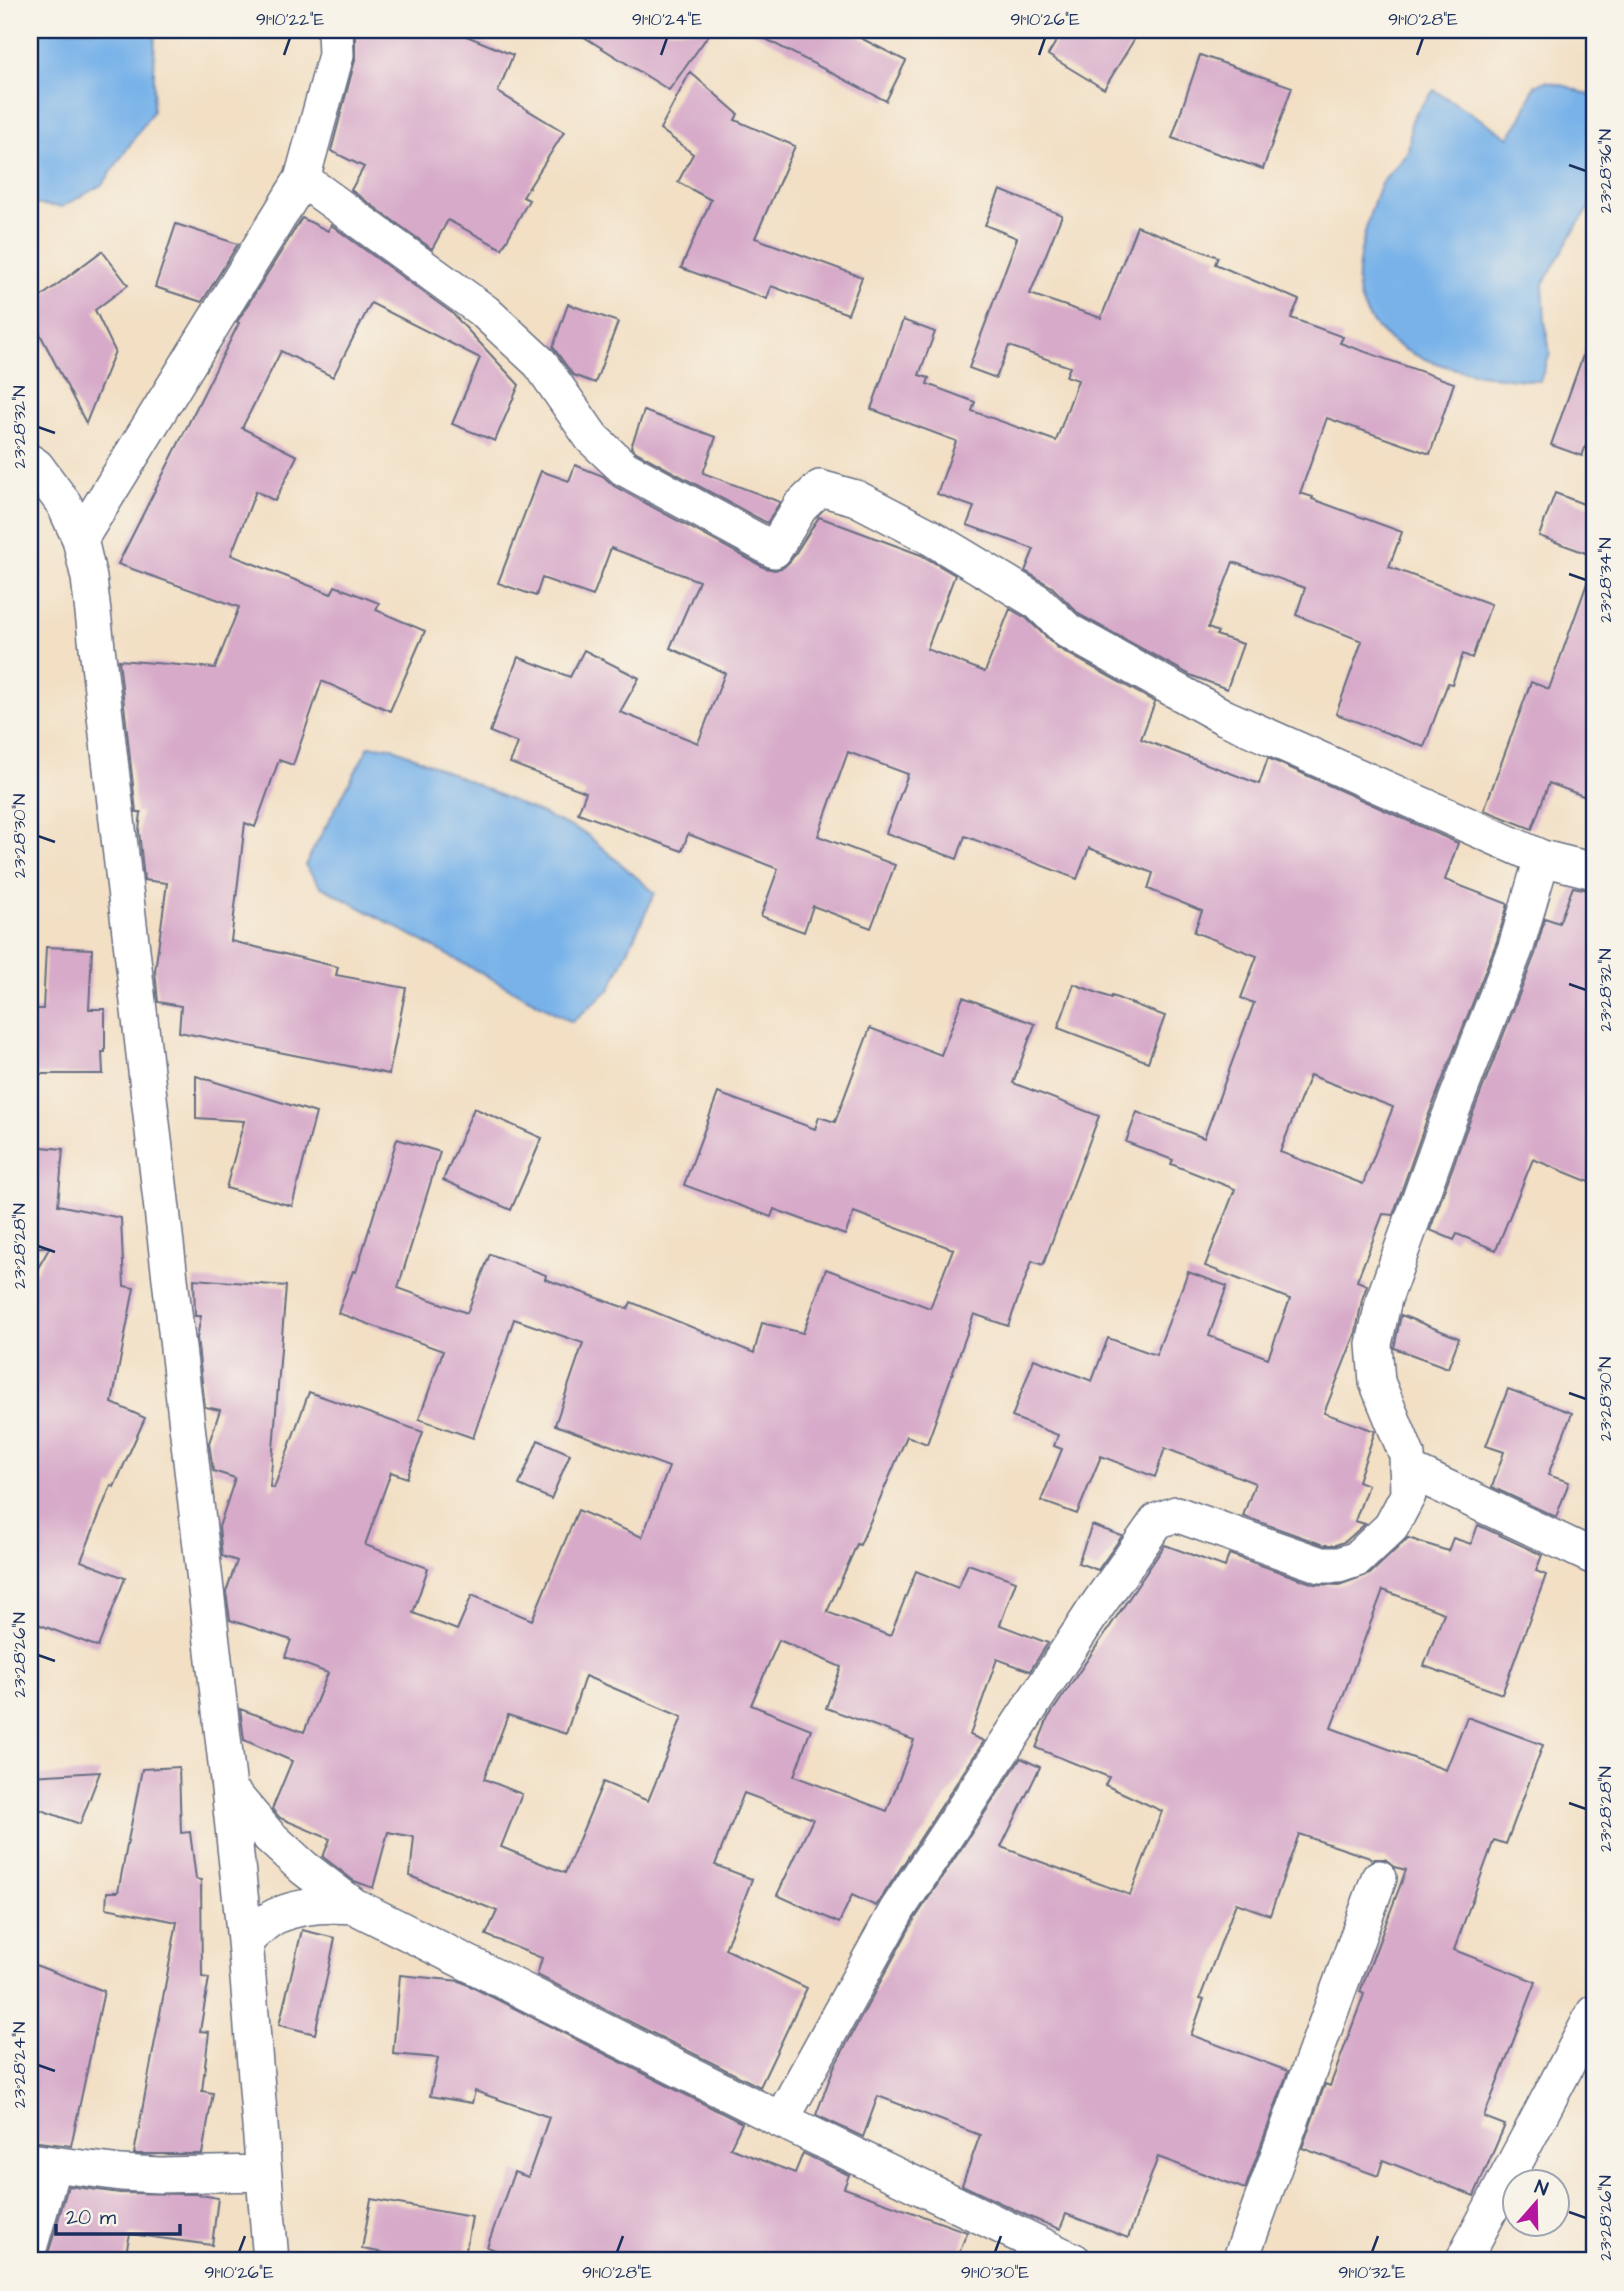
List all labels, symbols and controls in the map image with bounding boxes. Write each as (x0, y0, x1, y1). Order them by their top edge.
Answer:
text: 91°10'22"E (256, 7, 325, 32)
text: 91°10'24"E (632, 7, 703, 32)
text: 91°10'26"E (1010, 7, 1080, 32)
text: 91°10'28"E (1388, 7, 1458, 32)
text: 23°28'36"N (1593, 129, 1618, 213)
text: 23°28'32"N (7, 385, 32, 469)
text: 23°28'34"N (1593, 537, 1618, 623)
text: 23°28'30"N (7, 794, 32, 878)
text: 23°28'32"N (1593, 948, 1618, 1032)
text: 23°28'28"N (7, 1203, 32, 1289)
text: 23°28'30"N (1593, 1357, 1618, 1441)
text: 23°28'26"N (7, 1612, 32, 1698)
text: 23°28'28"N (1593, 1766, 1618, 1852)
text: 23°28'24"N (7, 2022, 32, 2108)
north arrow (1502, 2168, 1572, 2238)
text: N (1531, 2174, 1552, 2203)
text: 23°28'26"N (1593, 2175, 1618, 2261)
scale bar (56, 2193, 180, 2237)
text: 20 m (66, 2203, 117, 2232)
text: 91°10'26"E (204, 2260, 274, 2285)
text: 91°10'28"E (582, 2260, 652, 2285)
text: 91°10'30"E (961, 2260, 1030, 2285)
text: 91°10'32"E (1338, 2260, 1406, 2285)

